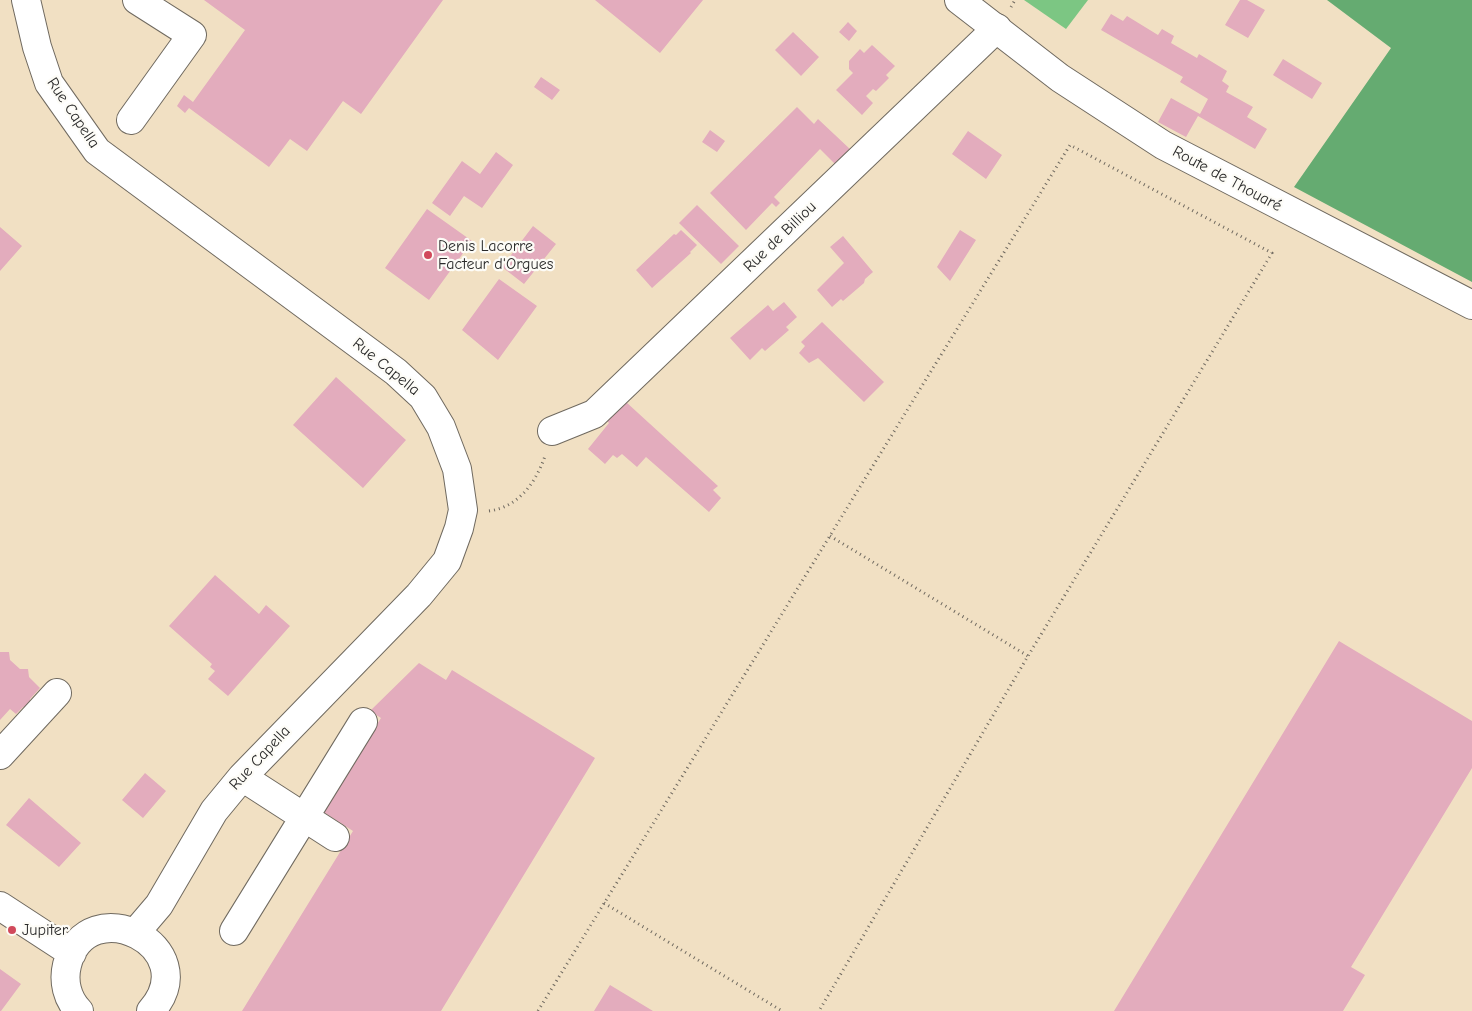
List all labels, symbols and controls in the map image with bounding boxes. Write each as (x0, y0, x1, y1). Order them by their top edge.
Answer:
street label: Rue Capella (42, 74, 104, 152)
street label: Route de Thouaré (1169, 142, 1285, 216)
street label: Rue de Billiou (740, 198, 820, 276)
place label: Denis Lacorre Facteur d'Orgues (438, 236, 553, 274)
marker: Denis Lacorre Facteur d'Orgues (422, 249, 434, 261)
street label: Rue Capella (349, 334, 423, 400)
street label: Rue Capella (225, 722, 295, 794)
place label: Jupiter (22, 920, 68, 940)
marker: Jupiter (6, 924, 18, 936)

